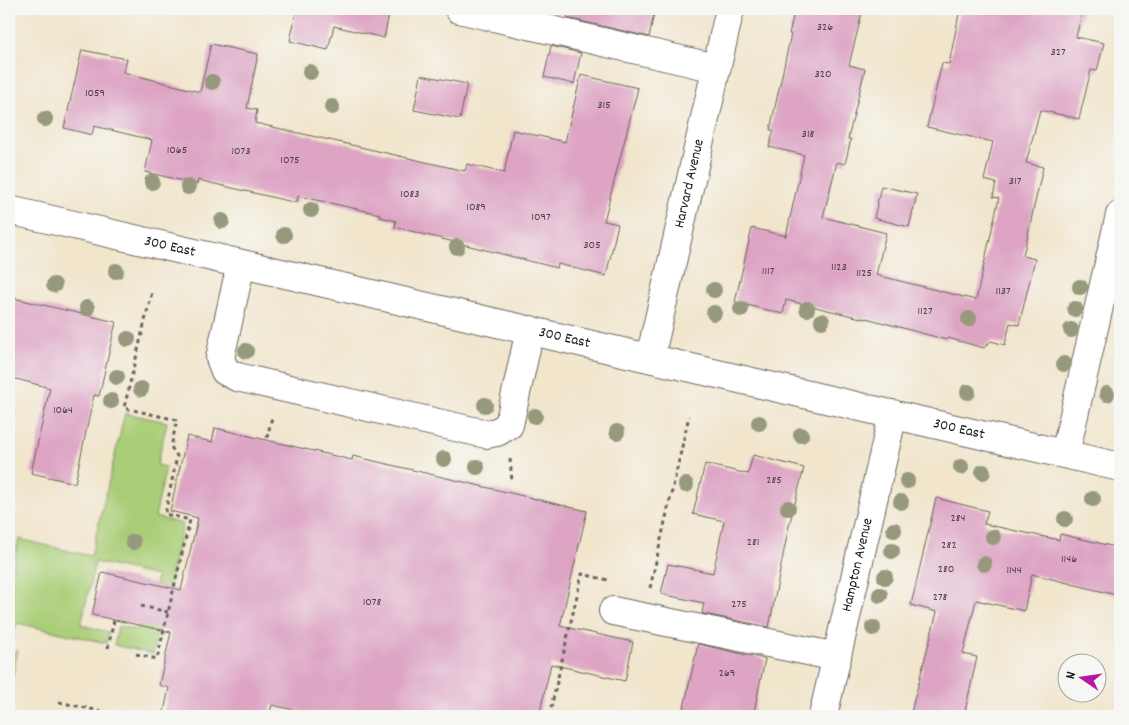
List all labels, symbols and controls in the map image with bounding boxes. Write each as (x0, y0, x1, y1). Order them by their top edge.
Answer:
house number: 326 (817, 19, 833, 36)
house number: 327 (1050, 44, 1066, 61)
house number: 320 (814, 66, 832, 83)
house number: 1059 (85, 85, 105, 102)
house number: 315 (597, 97, 611, 114)
house number: 318 (802, 126, 815, 143)
street label: Harvard Avenue (669, 136, 711, 230)
house number: 1065 (167, 142, 187, 159)
house number: 1073 (231, 143, 251, 160)
house number: 1075 (280, 152, 300, 169)
house number: 317 (1009, 173, 1022, 190)
house number: 1083 (400, 186, 420, 203)
house number: 1089 (466, 199, 486, 216)
house number: 1097 (531, 209, 551, 226)
street label: 300 East (142, 231, 198, 264)
house number: 305 (583, 237, 601, 254)
house number: 1123 (831, 259, 847, 276)
house number: 1117 (762, 263, 775, 280)
house number: 1125 (856, 265, 872, 282)
house number: 1137 (995, 283, 1011, 300)
house number: 1127 (917, 303, 933, 320)
street label: 300 East (536, 322, 593, 355)
house number: 1064 (53, 402, 73, 419)
street label: 300 East (931, 413, 987, 446)
house number: 285 (766, 472, 782, 489)
house number: 284 (950, 510, 966, 527)
street label: Hampton Avenue (836, 516, 880, 614)
house number: 281 (747, 534, 759, 551)
house number: 282 (941, 537, 957, 554)
house number: 1146 (1061, 551, 1077, 568)
house number: 280 (938, 561, 954, 578)
house number: 1144 (1006, 562, 1022, 579)
house number: 278 (933, 589, 948, 606)
house number: 1078 (363, 594, 381, 611)
house number: 275 (731, 596, 747, 613)
north arrow (1056, 652, 1106, 702)
house number: 269 (719, 665, 735, 682)
text: N (1061, 670, 1082, 681)

